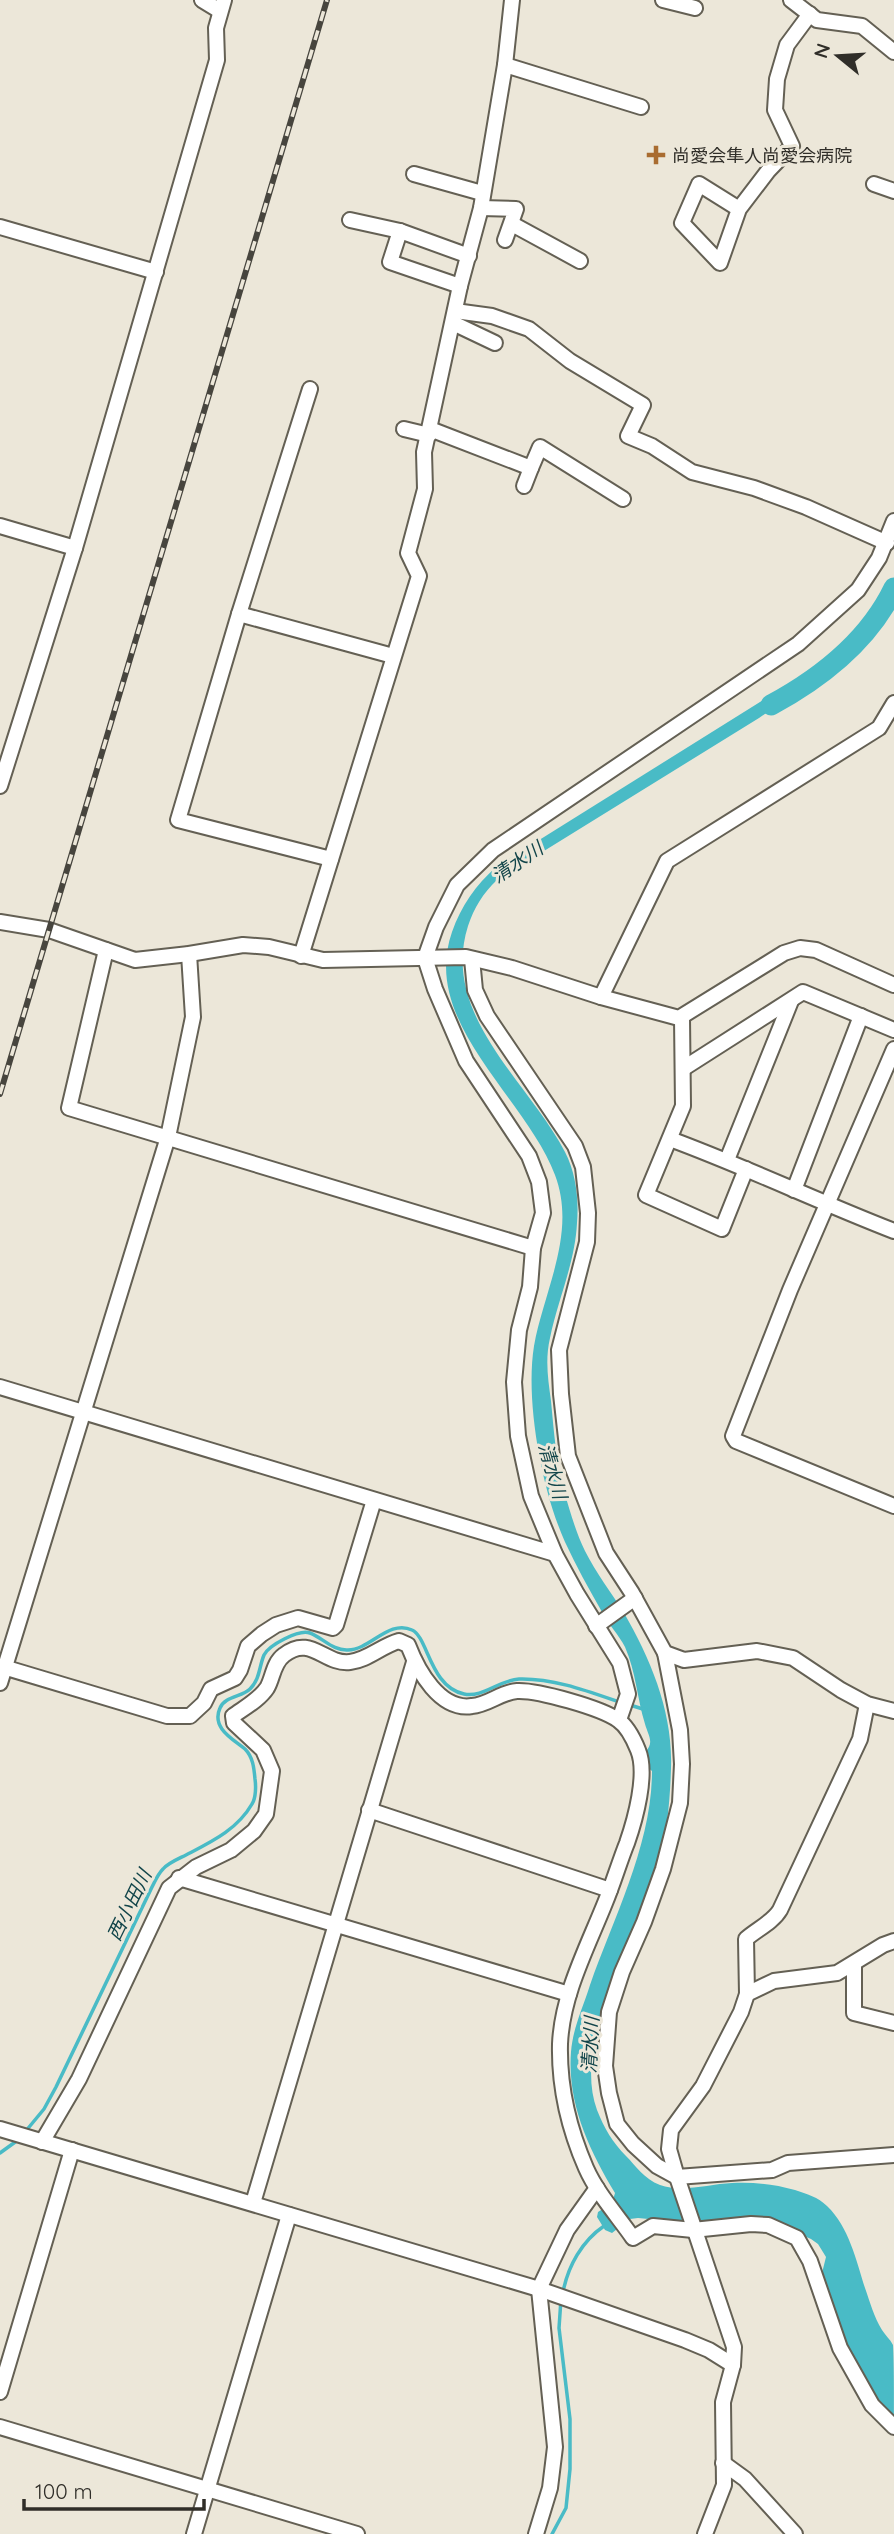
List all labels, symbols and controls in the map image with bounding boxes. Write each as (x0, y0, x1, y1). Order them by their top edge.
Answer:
north arrow (803, 21, 873, 91)
text: N (808, 40, 835, 61)
place label: 尚愛会隼人尚愛会病院 (672, 144, 852, 167)
marker: 尚愛会隼人尚愛会病院 (646, 145, 666, 165)
water label: 清水川 (487, 835, 549, 888)
water label: 清水川 (534, 1440, 573, 1504)
water label: 西小田川 (102, 1864, 157, 1944)
water label: 清水川 (577, 2014, 604, 2074)
scale bar (24, 2468, 205, 2512)
text: 100 m (35, 2478, 93, 2504)

